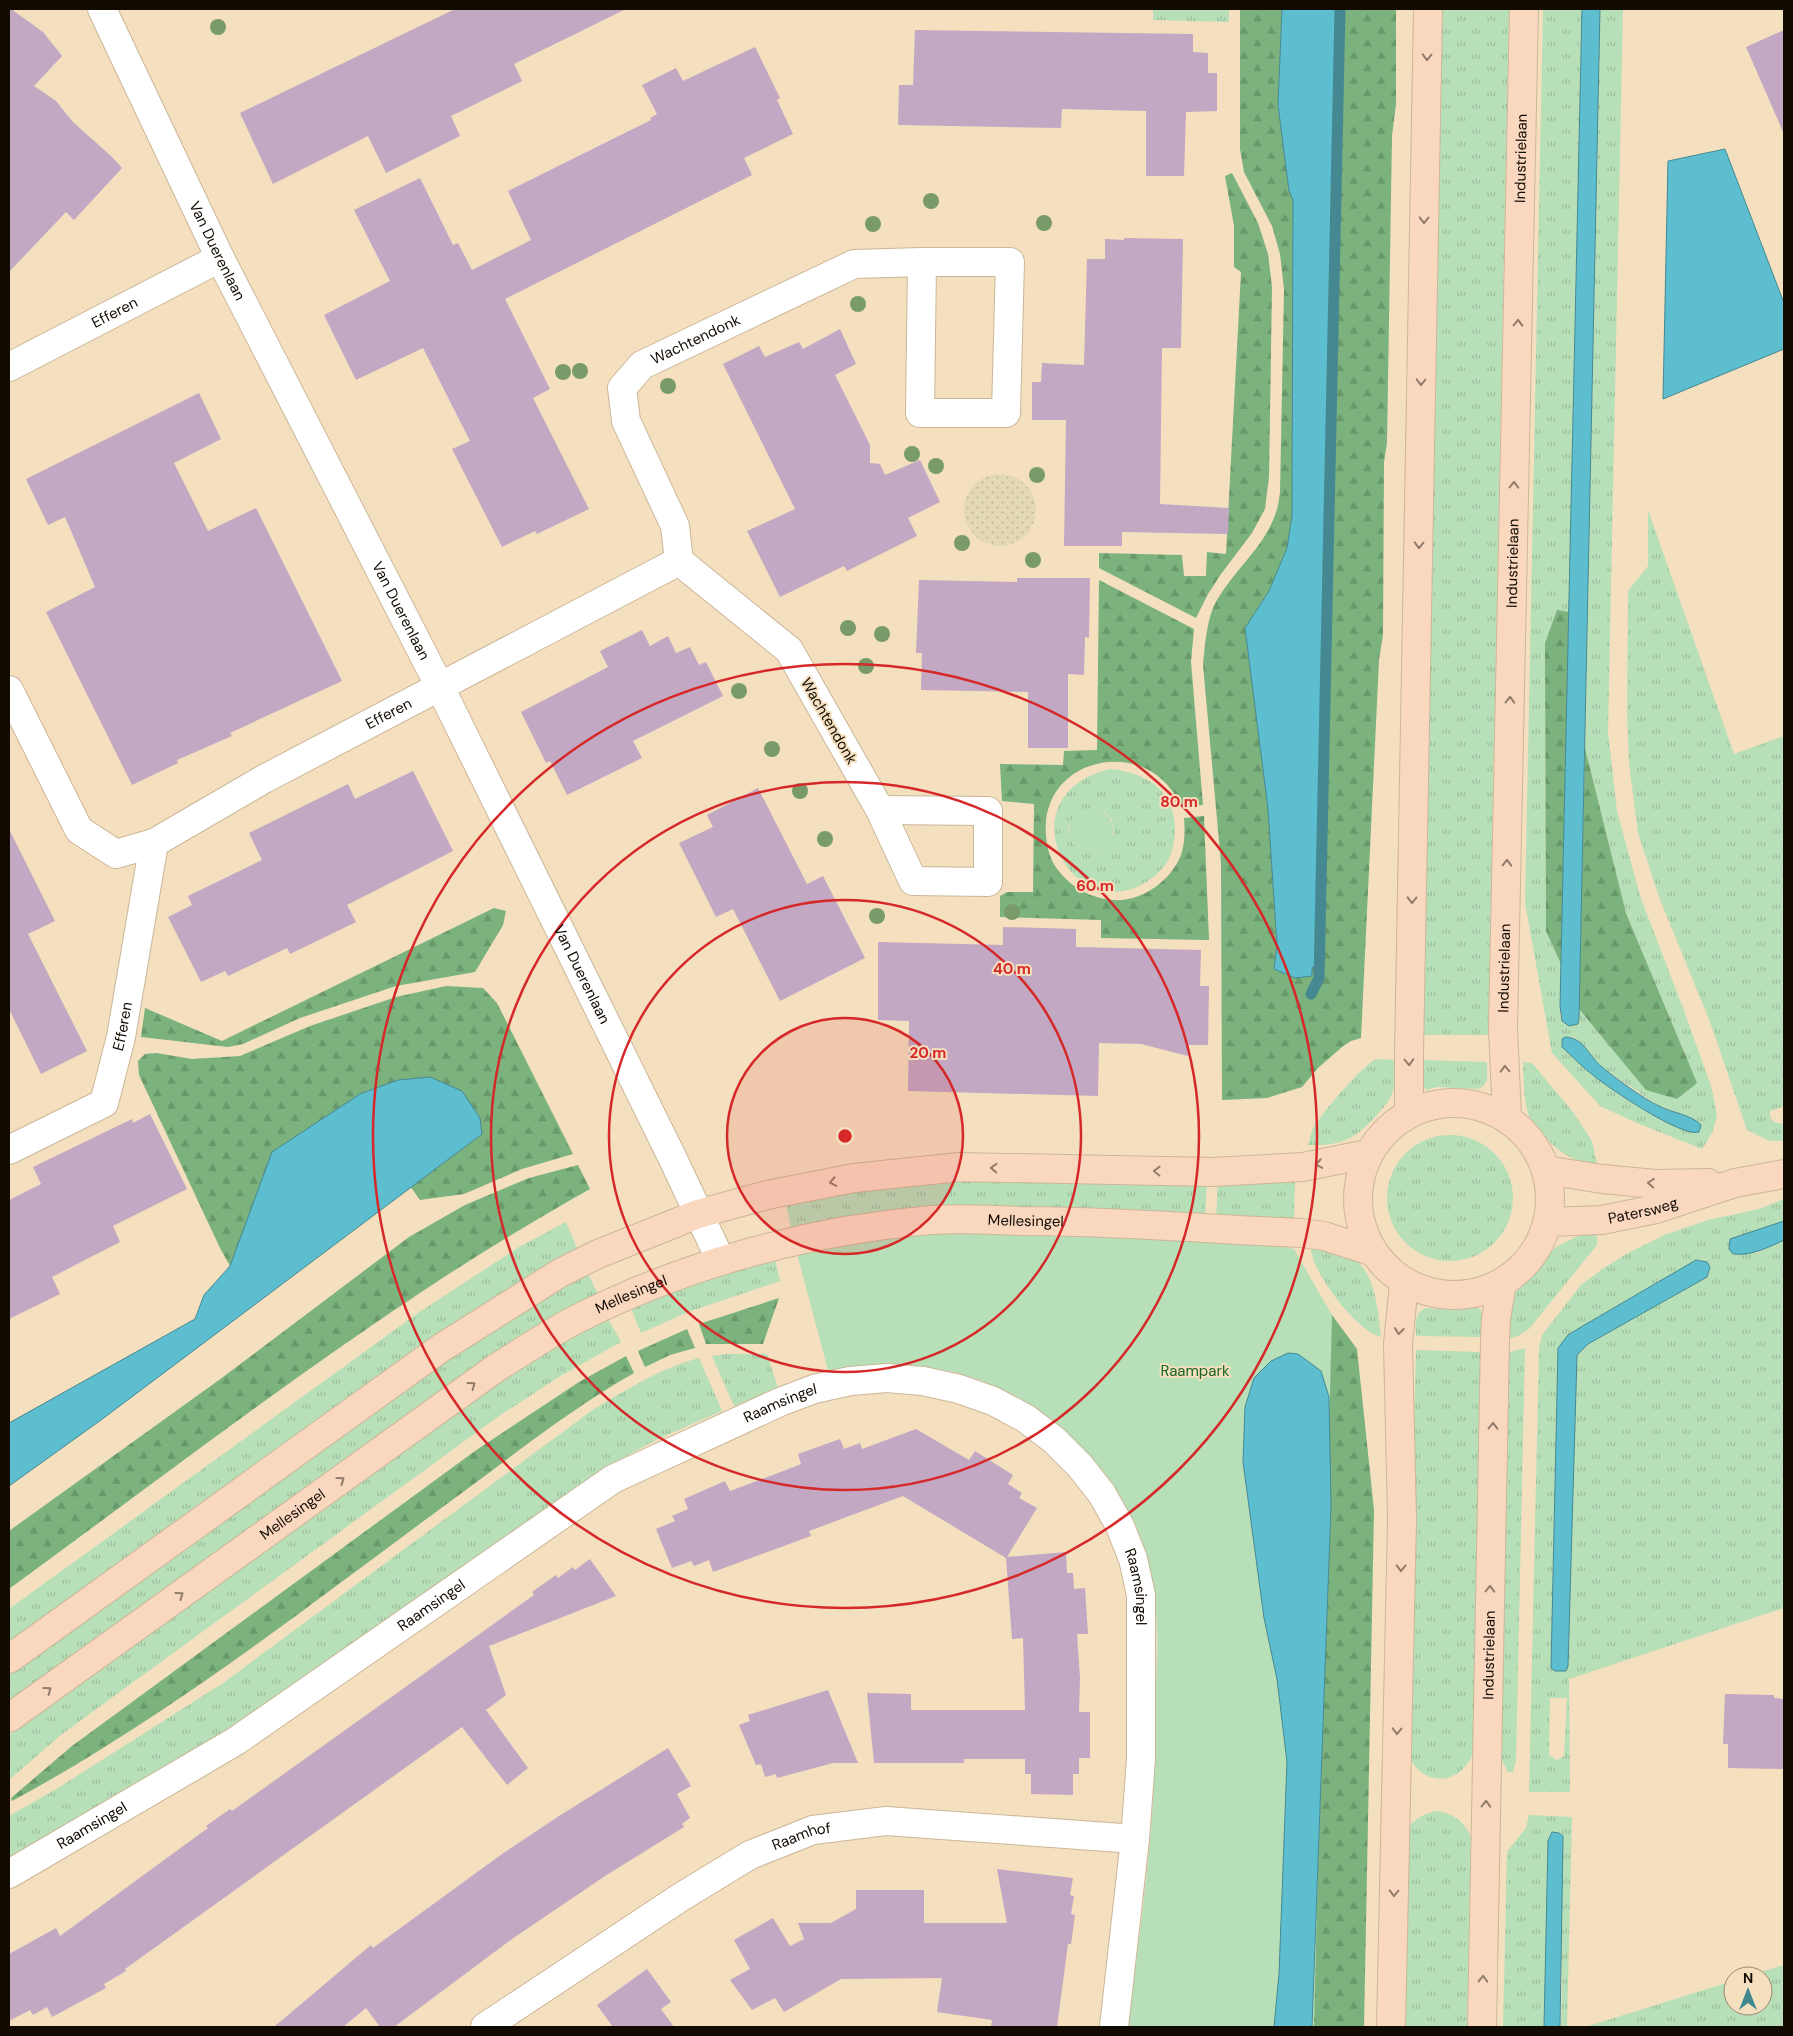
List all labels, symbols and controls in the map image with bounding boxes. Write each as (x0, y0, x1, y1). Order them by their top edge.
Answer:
one-way arrow (1422, 54, 1432, 62)
street label: Industrielaan (1510, 113, 1532, 203)
street label: Van Duerenlaan (185, 198, 250, 304)
one-way arrow (1419, 216, 1429, 224)
street label: Efferen (88, 292, 141, 333)
street label: Wachtendonk (648, 310, 744, 369)
one-way arrow (1512, 319, 1523, 327)
one-way arrow (1416, 379, 1427, 387)
one-way arrow (1509, 481, 1520, 489)
street label: Industrielaan (1502, 518, 1524, 608)
one-way arrow (1413, 541, 1424, 549)
street label: Van Duerenlaan (367, 558, 434, 663)
street label: Wachtendonk (796, 674, 862, 768)
street label: Efferen (362, 693, 415, 734)
one-way arrow (1505, 696, 1515, 704)
text: 80 m (1160, 792, 1198, 812)
one-way arrow (1501, 859, 1512, 867)
text: 60 m (1076, 876, 1114, 896)
one-way arrow (1407, 896, 1417, 904)
street label: Van Duerenlaan (549, 921, 615, 1027)
street label: Industrielaan (1493, 923, 1515, 1013)
text: 40 m (993, 959, 1031, 979)
street label: Efferen (108, 1000, 137, 1053)
text: 20 m (910, 1043, 946, 1063)
one-way arrow (1404, 1059, 1414, 1067)
one-way arrow (1500, 1065, 1511, 1073)
centre of rings (836, 1127, 854, 1145)
one-way arrow (1315, 1159, 1323, 1169)
one-way arrow (990, 1162, 998, 1173)
one-way arrow (1153, 1166, 1160, 1176)
one-way arrow (828, 1176, 837, 1186)
one-way arrow (1647, 1178, 1655, 1189)
street label: Patersweg (1606, 1192, 1681, 1229)
street label: Mellesingel (987, 1210, 1064, 1232)
street label: Mellesingel (592, 1270, 670, 1319)
one-way arrow (1394, 1327, 1405, 1335)
park label: Raampark (1160, 1361, 1230, 1381)
street label: Raamsingel (740, 1379, 819, 1427)
one-way arrow (467, 1382, 476, 1391)
one-way arrow (1488, 1422, 1498, 1430)
one-way arrow (335, 1477, 345, 1486)
street label: Mellesingel (256, 1484, 329, 1545)
street label: Raamsingel (1120, 1545, 1151, 1625)
one-way arrow (1396, 1564, 1406, 1572)
street label: Raamsingel (394, 1575, 469, 1636)
one-way arrow (1485, 1585, 1495, 1592)
one-way arrow (174, 1592, 184, 1601)
street label: Industrielaan (1478, 1610, 1500, 1700)
one-way arrow (43, 1687, 52, 1696)
one-way arrow (1392, 1727, 1403, 1735)
street label: Raamsingel (53, 1797, 131, 1854)
one-way arrow (1481, 1800, 1492, 1808)
street label: Raamhof (769, 1818, 832, 1855)
one-way arrow (1388, 1889, 1399, 1897)
north arrow (1723, 1966, 1773, 2016)
text: N (1743, 1969, 1753, 1987)
one-way arrow (1478, 1974, 1488, 1982)

